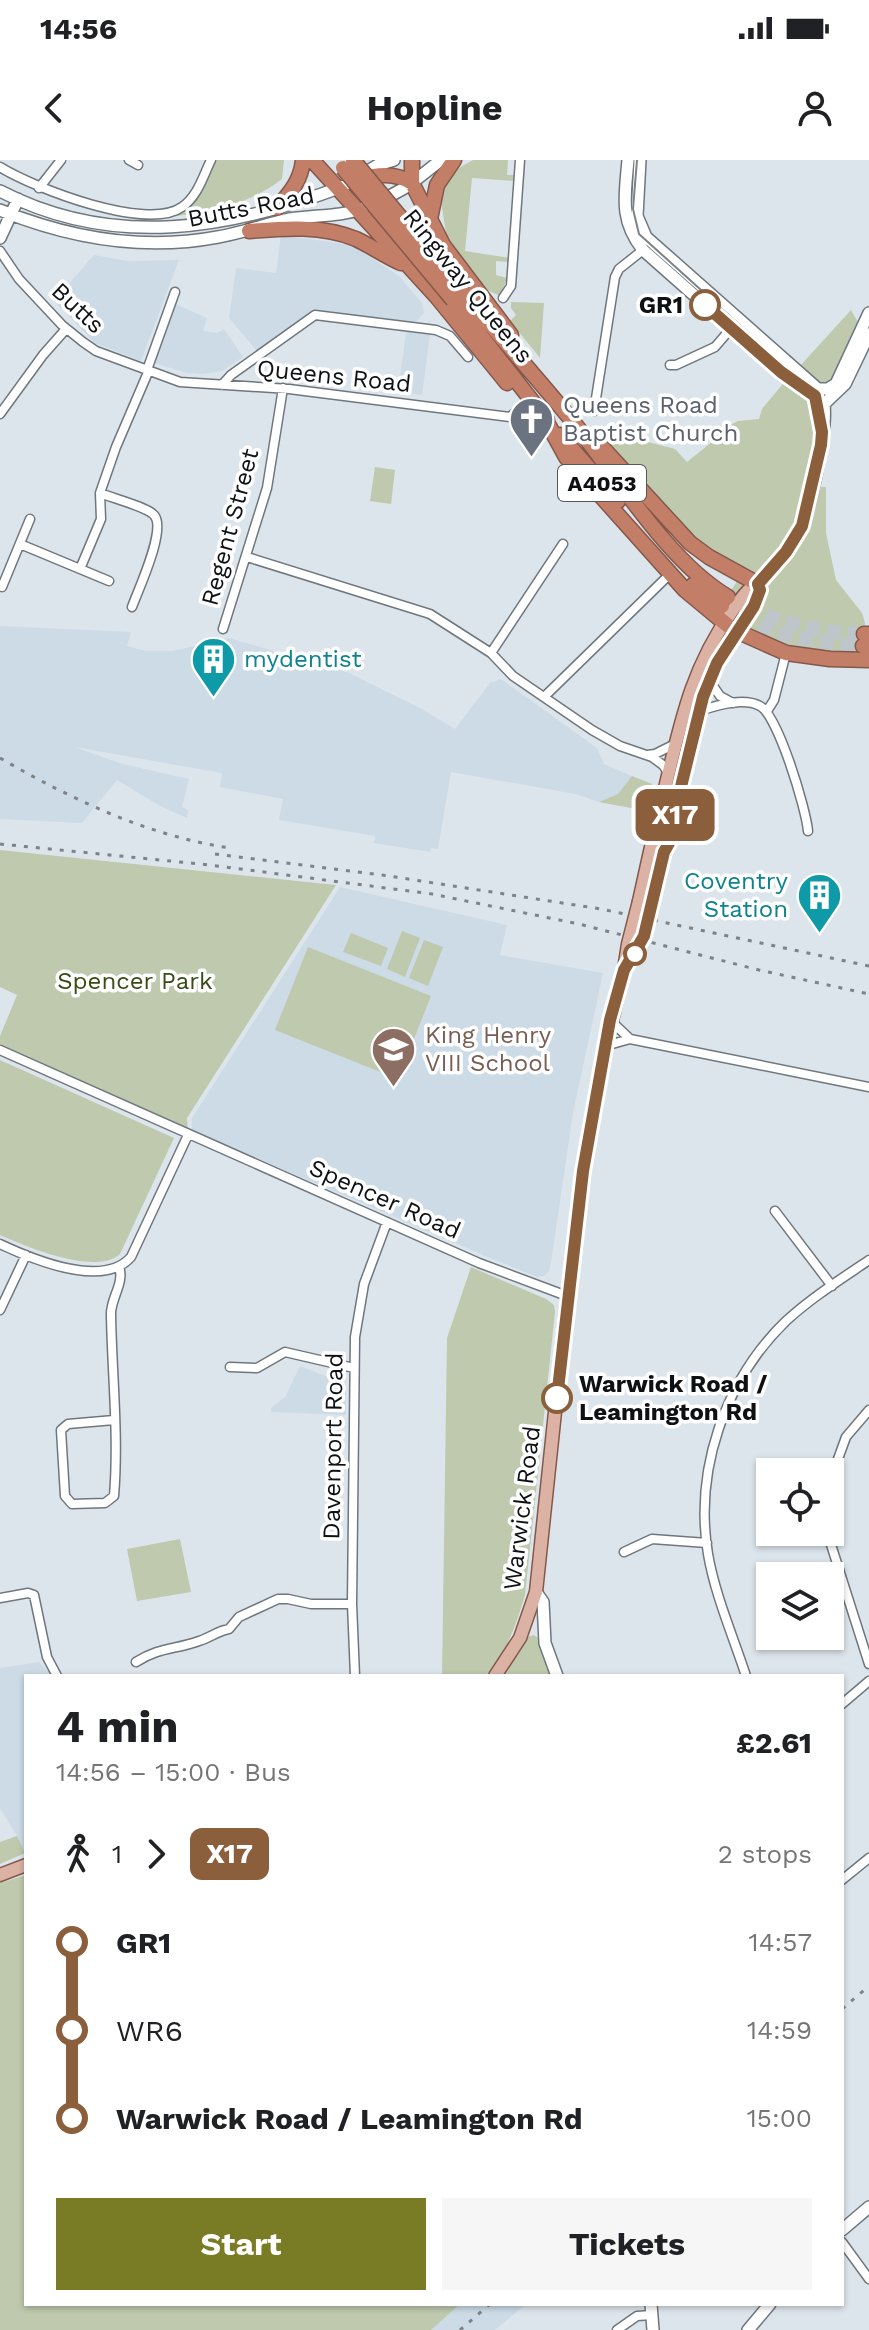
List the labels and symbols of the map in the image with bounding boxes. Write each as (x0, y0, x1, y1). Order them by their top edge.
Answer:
street label: Butts Road (185, 181, 317, 233)
street label: Ringway Queens (397, 203, 539, 369)
street label: Butts (46, 277, 110, 339)
marker: GR1 (690, 290, 720, 320)
place label: GR1 (639, 291, 683, 319)
street label: Queens Road (256, 354, 412, 398)
place label: Queens Road Baptist Church (563, 391, 738, 447)
church icon: Queens Road Baptist Church (508, 395, 556, 458)
street label: Regent Street (196, 446, 264, 608)
road number: A4053 (558, 465, 646, 501)
building icon: mydentist (189, 635, 237, 698)
place label: mydentist (244, 645, 362, 673)
line badge: X17 (629, 789, 721, 841)
place label: Coventry Station (684, 867, 789, 923)
building icon: Coventry Station (795, 871, 843, 934)
unlabelled marker (624, 943, 646, 965)
park label: Spencer Park (57, 967, 213, 995)
place label: King Henry VIII School (425, 1021, 552, 1077)
school or university icon: King Henry VIII School (370, 1025, 418, 1088)
street label: Spencer Road (305, 1153, 465, 1245)
street label: Davenport Road (317, 1352, 349, 1540)
place label: Warwick Road / Leamington Rd (579, 1370, 767, 1426)
marker: Warwick Road / Leamington Rd (542, 1383, 572, 1413)
street label: Warwick Road (498, 1424, 546, 1592)

